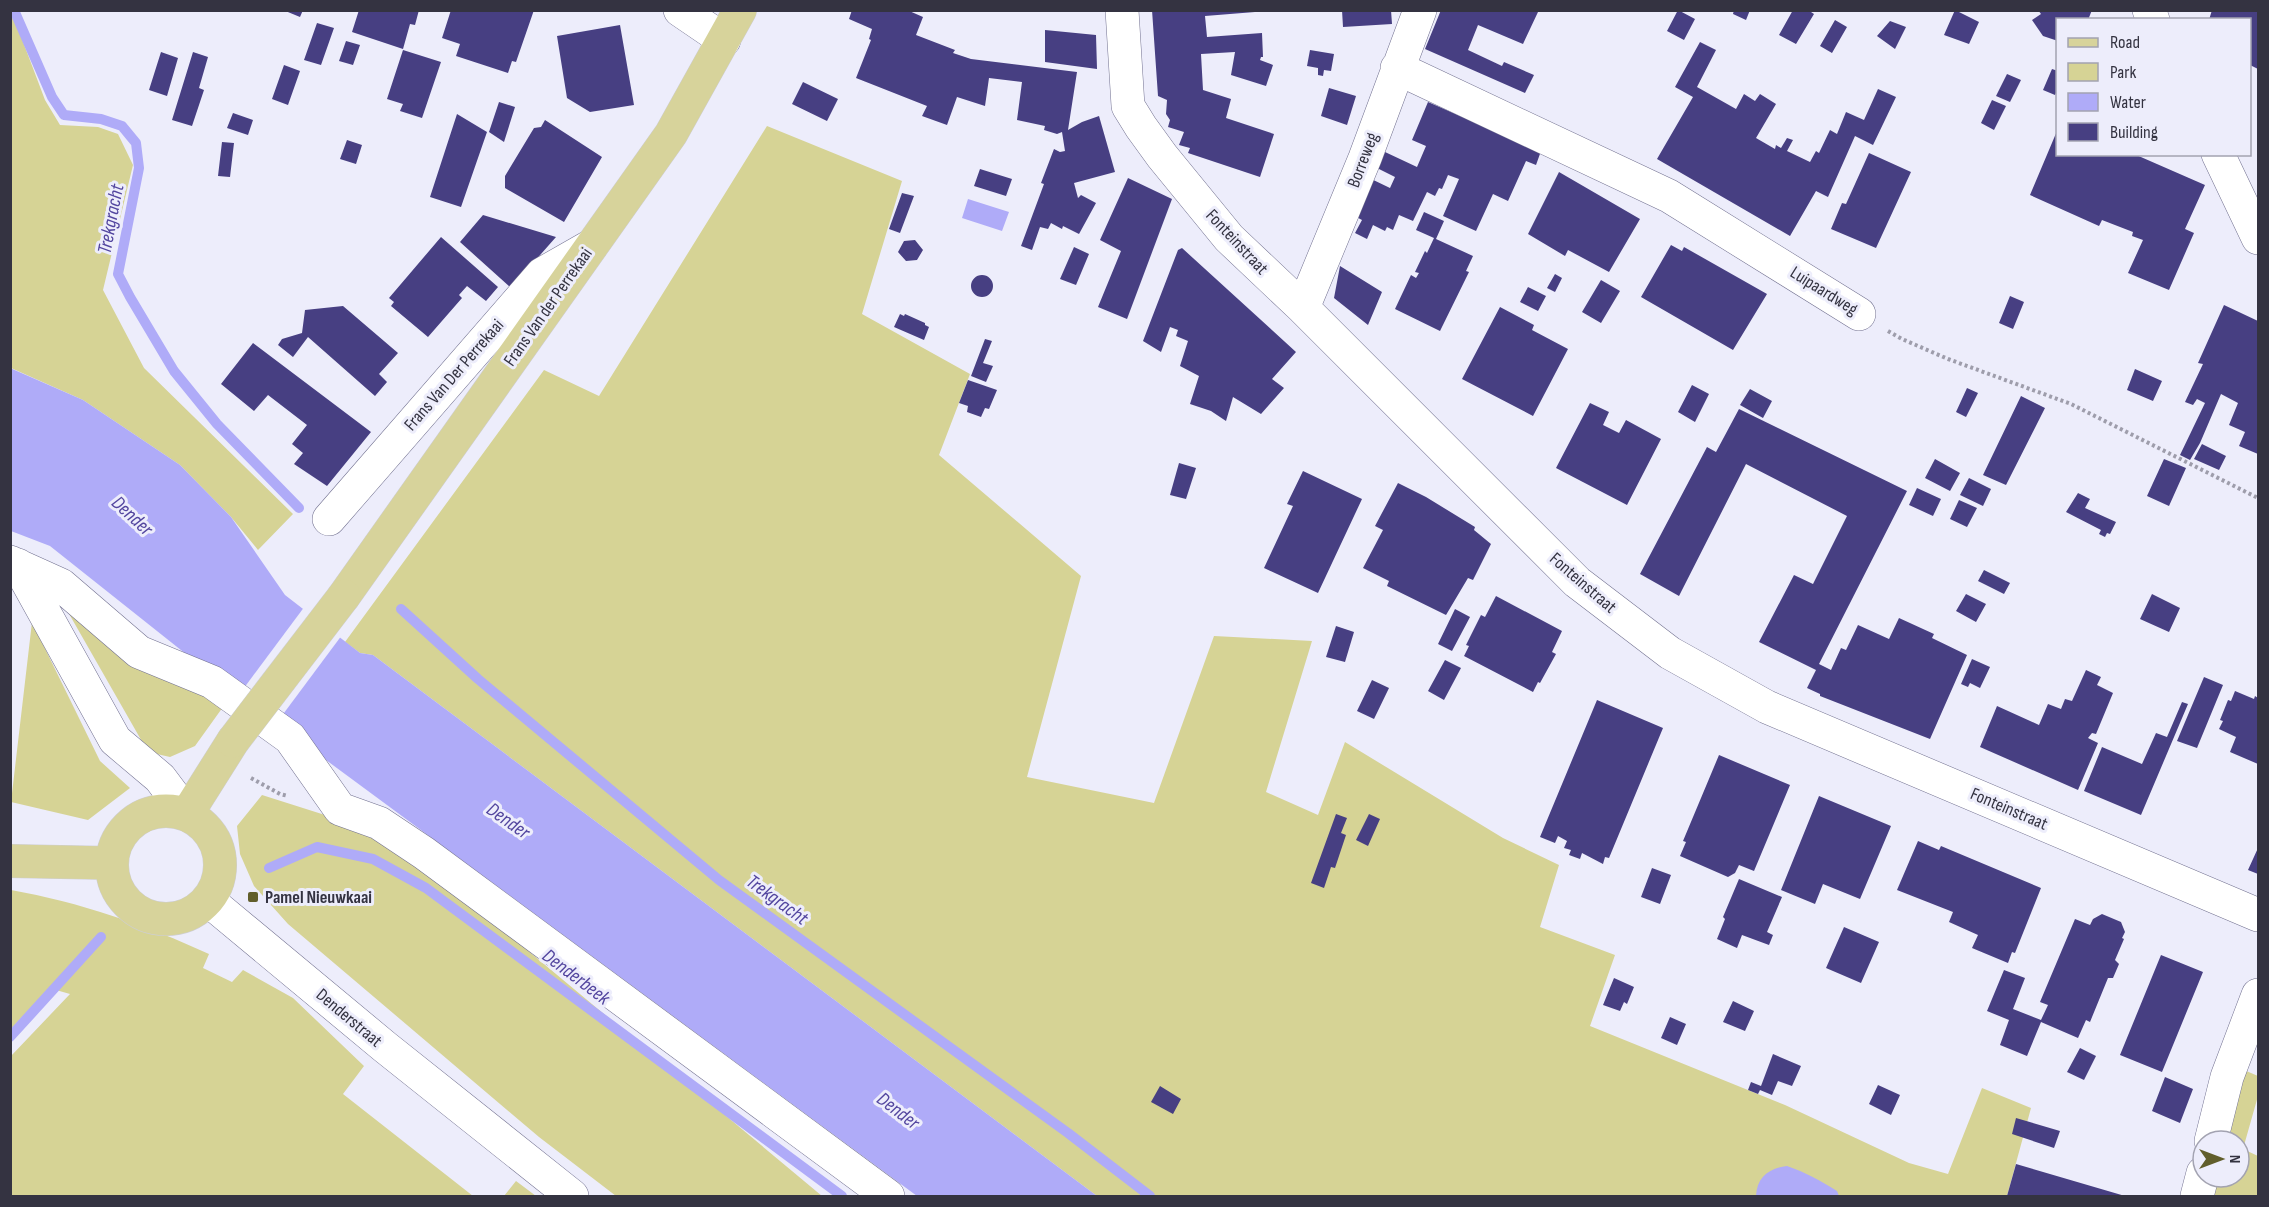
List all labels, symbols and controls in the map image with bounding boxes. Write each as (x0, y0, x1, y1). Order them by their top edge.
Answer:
legend (2056, 18, 2251, 156)
text: Road (2110, 32, 2140, 53)
text: Park (2110, 62, 2136, 83)
text: Water (2110, 92, 2146, 113)
text: Building (2110, 122, 2158, 143)
street label: Borreweg (1343, 130, 1383, 190)
water label: Trekgracht (92, 181, 130, 256)
street label: Fonteinstraat (1201, 205, 1273, 279)
street label: Frans Van der Perrekaai (499, 244, 597, 370)
street label: Luipaardweg (1786, 262, 1862, 320)
street label: Frans Van Der Perrekaai (400, 315, 508, 435)
water label: Dender (106, 491, 159, 542)
street label: Fonteinstraat (1545, 548, 1621, 618)
street label: Fonteinstraat (1967, 783, 2051, 835)
water label: Dender (482, 798, 535, 845)
water label: Trekgracht (741, 870, 813, 931)
place label: Pamel Nieuwkaai (265, 887, 372, 908)
marker: Pamel Nieuwkaai (246, 890, 260, 904)
water label: Denderbeek (537, 944, 615, 1011)
street label: Denderstraat (312, 984, 387, 1052)
water label: Dender (872, 1087, 925, 1136)
north arrow (2191, 1129, 2251, 1189)
text: N (2225, 1155, 2244, 1163)

